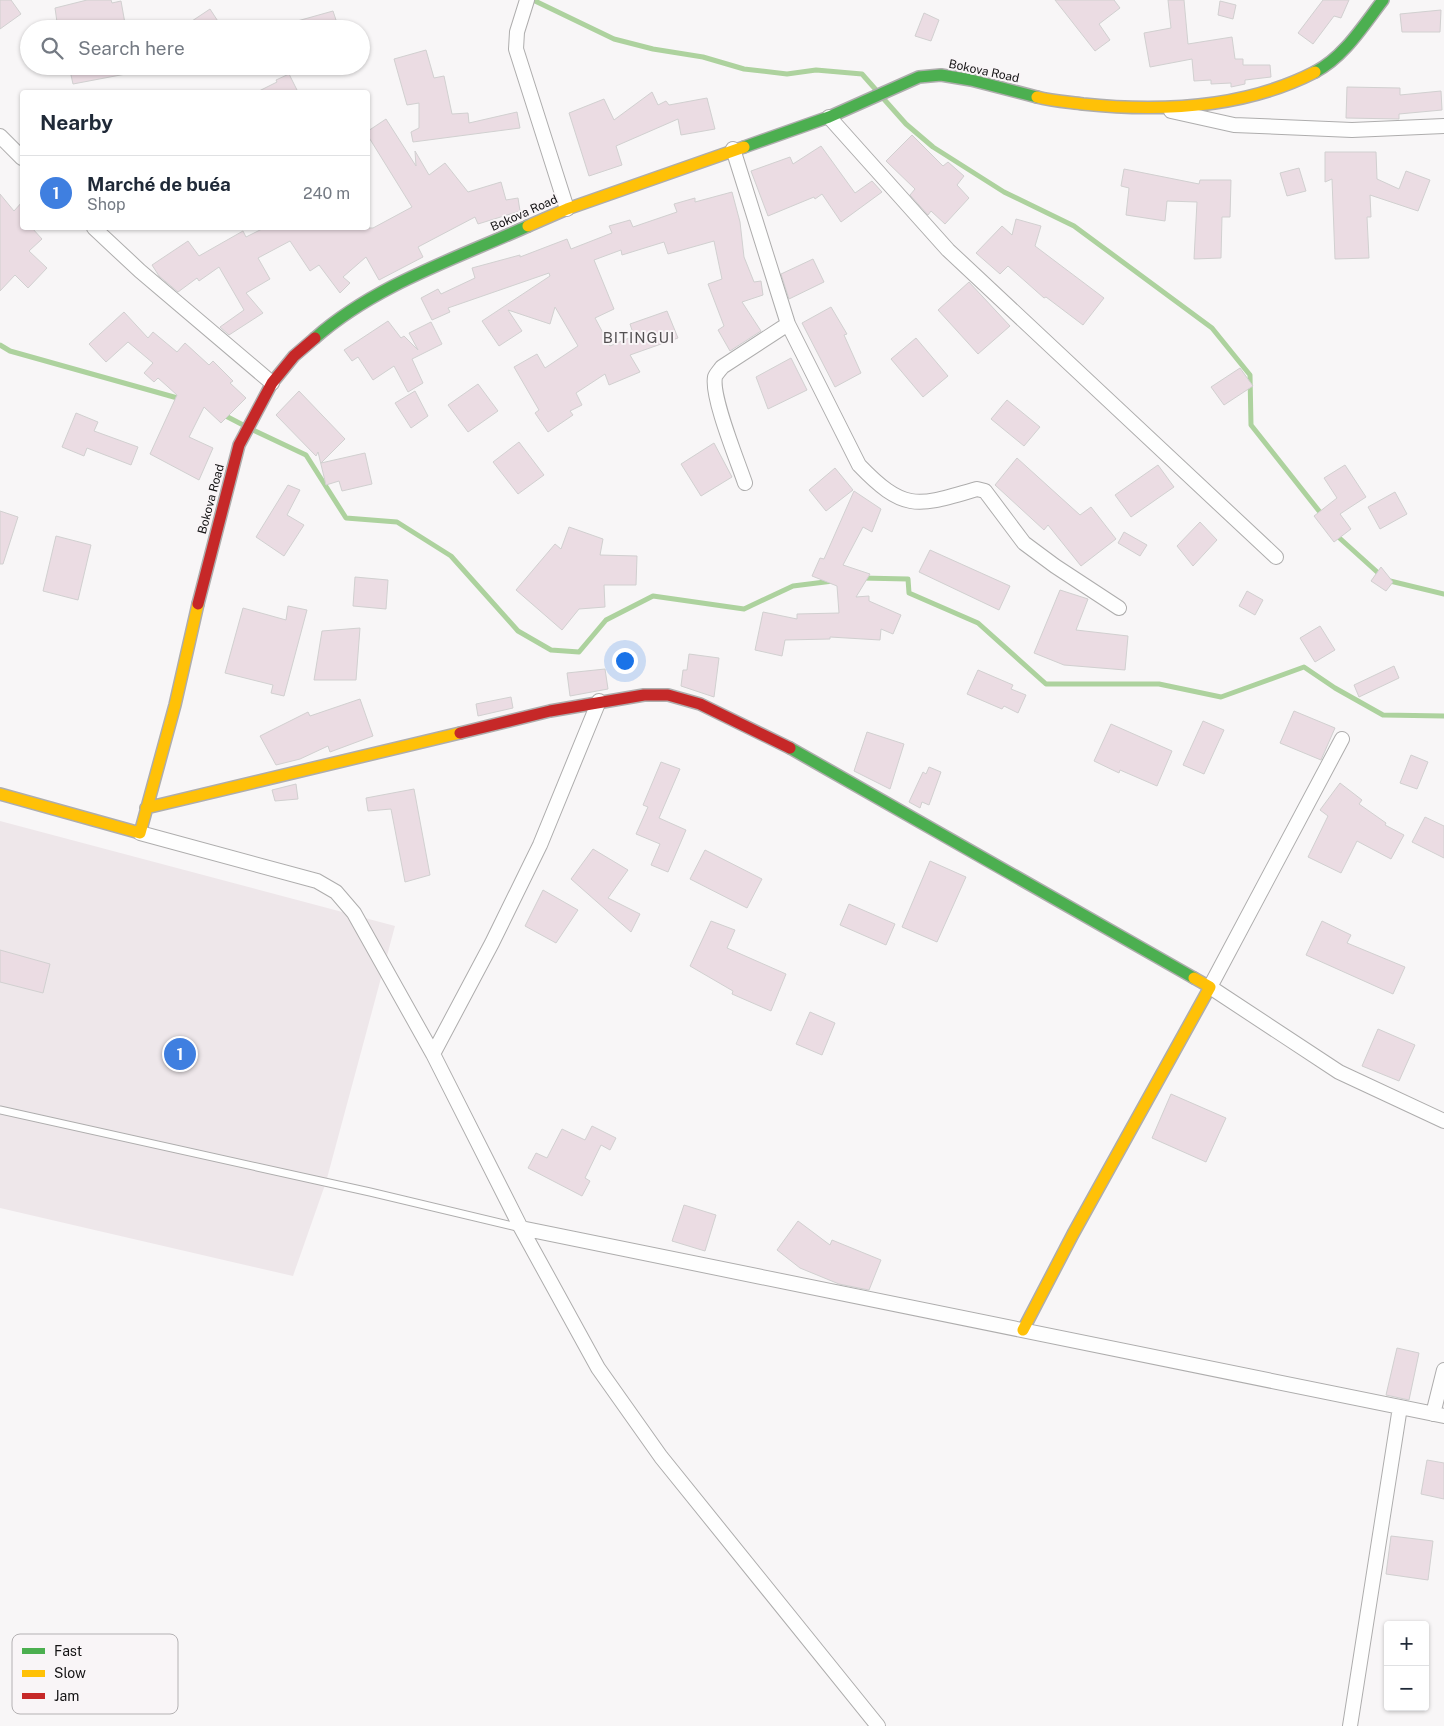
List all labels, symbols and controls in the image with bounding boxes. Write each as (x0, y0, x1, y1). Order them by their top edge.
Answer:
search box (20, 20, 370, 75)
icon: search (38, 34, 66, 62)
text: Search here (78, 37, 185, 59)
street label: Bokova Road (947, 57, 1021, 85)
text: Nearby (40, 110, 113, 135)
text: Marché de buéa (87, 173, 231, 195)
text: 1 (53, 184, 59, 203)
text: 240 m (303, 184, 350, 203)
street label: Bokova Road (488, 192, 560, 234)
text: Shop (87, 195, 126, 214)
district label: BITINGUI (603, 329, 675, 346)
street label: Bokova Road (195, 462, 227, 536)
your location (612, 648, 638, 674)
pin: 1 (164, 1035, 196, 1073)
map controls (1384, 1621, 1429, 1711)
button: + (1384, 1621, 1429, 1666)
legend (12, 1634, 178, 1714)
text: Fast (54, 1643, 82, 1659)
text: Slow (54, 1665, 86, 1681)
button: − (1384, 1666, 1429, 1711)
text: Jam (54, 1688, 79, 1704)

